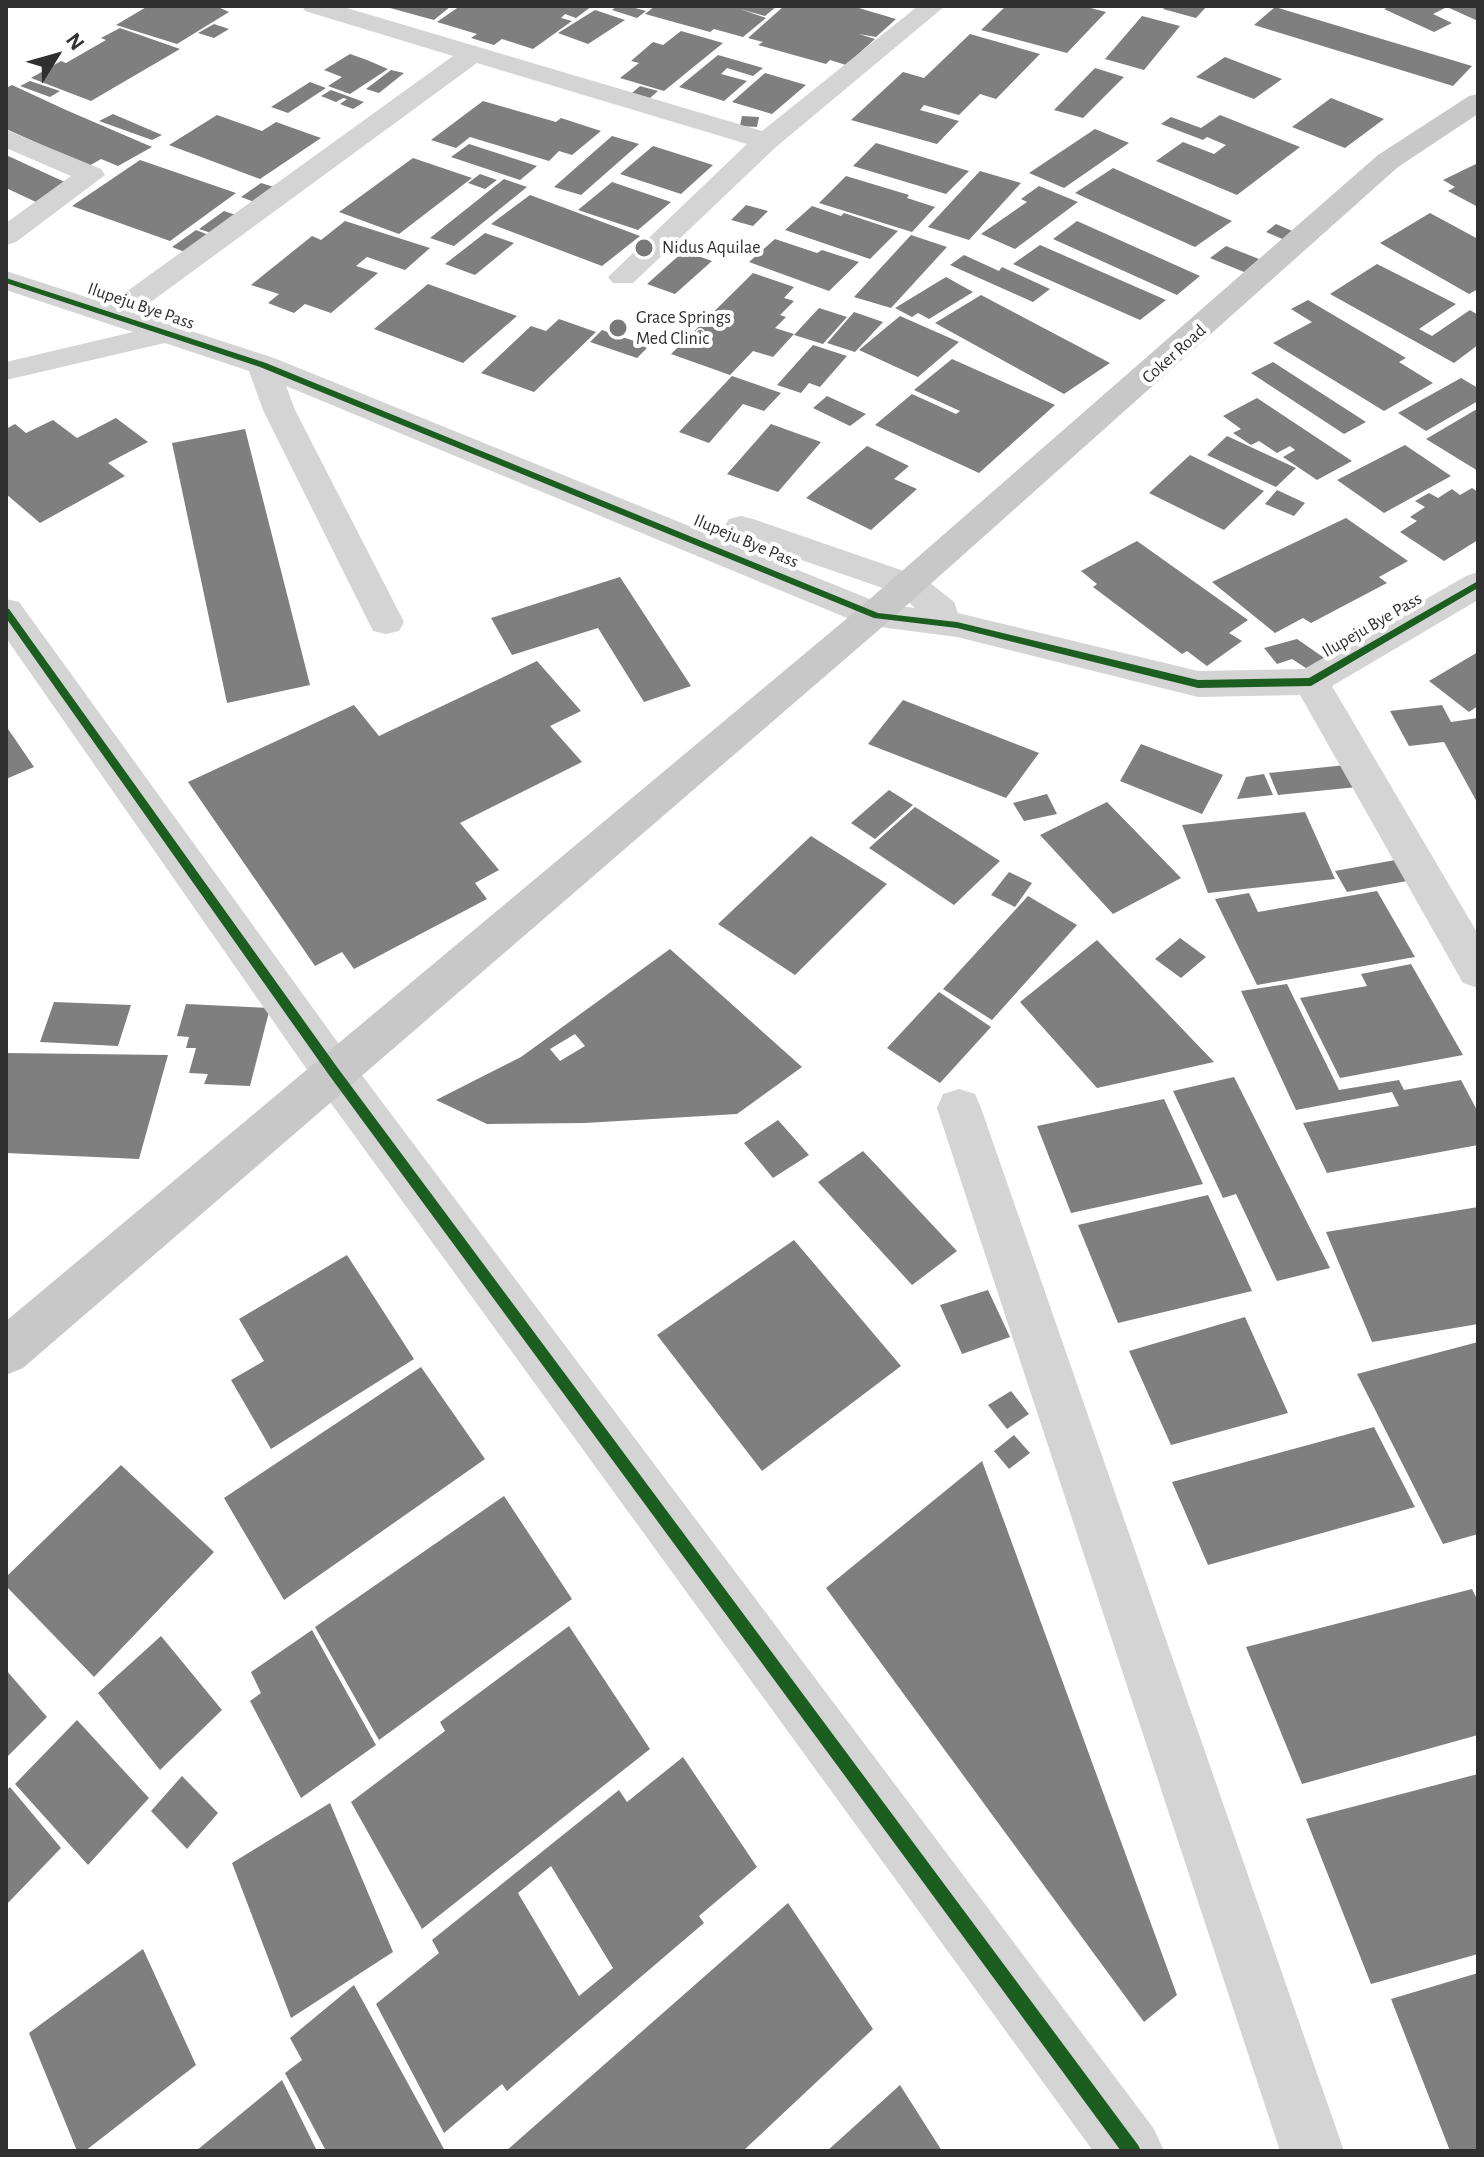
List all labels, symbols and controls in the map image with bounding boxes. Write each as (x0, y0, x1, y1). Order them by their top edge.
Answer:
north arrow (16, 16, 96, 96)
text: N (62, 29, 89, 54)
marker: Nidus Aquilae (633, 237, 655, 259)
place label: Nidus Aquilae (662, 237, 761, 259)
street label: Ilupeju Bye Pass (85, 278, 197, 334)
place label: Grace Springs Med Clinic (636, 307, 731, 350)
marker: Grace Springs Med Clinic (607, 317, 629, 339)
street label: Coker Road (1138, 320, 1210, 388)
street label: Ilupeju Bye Pass (690, 509, 802, 573)
street label: Ilupeju Bye Pass (1318, 588, 1426, 662)

